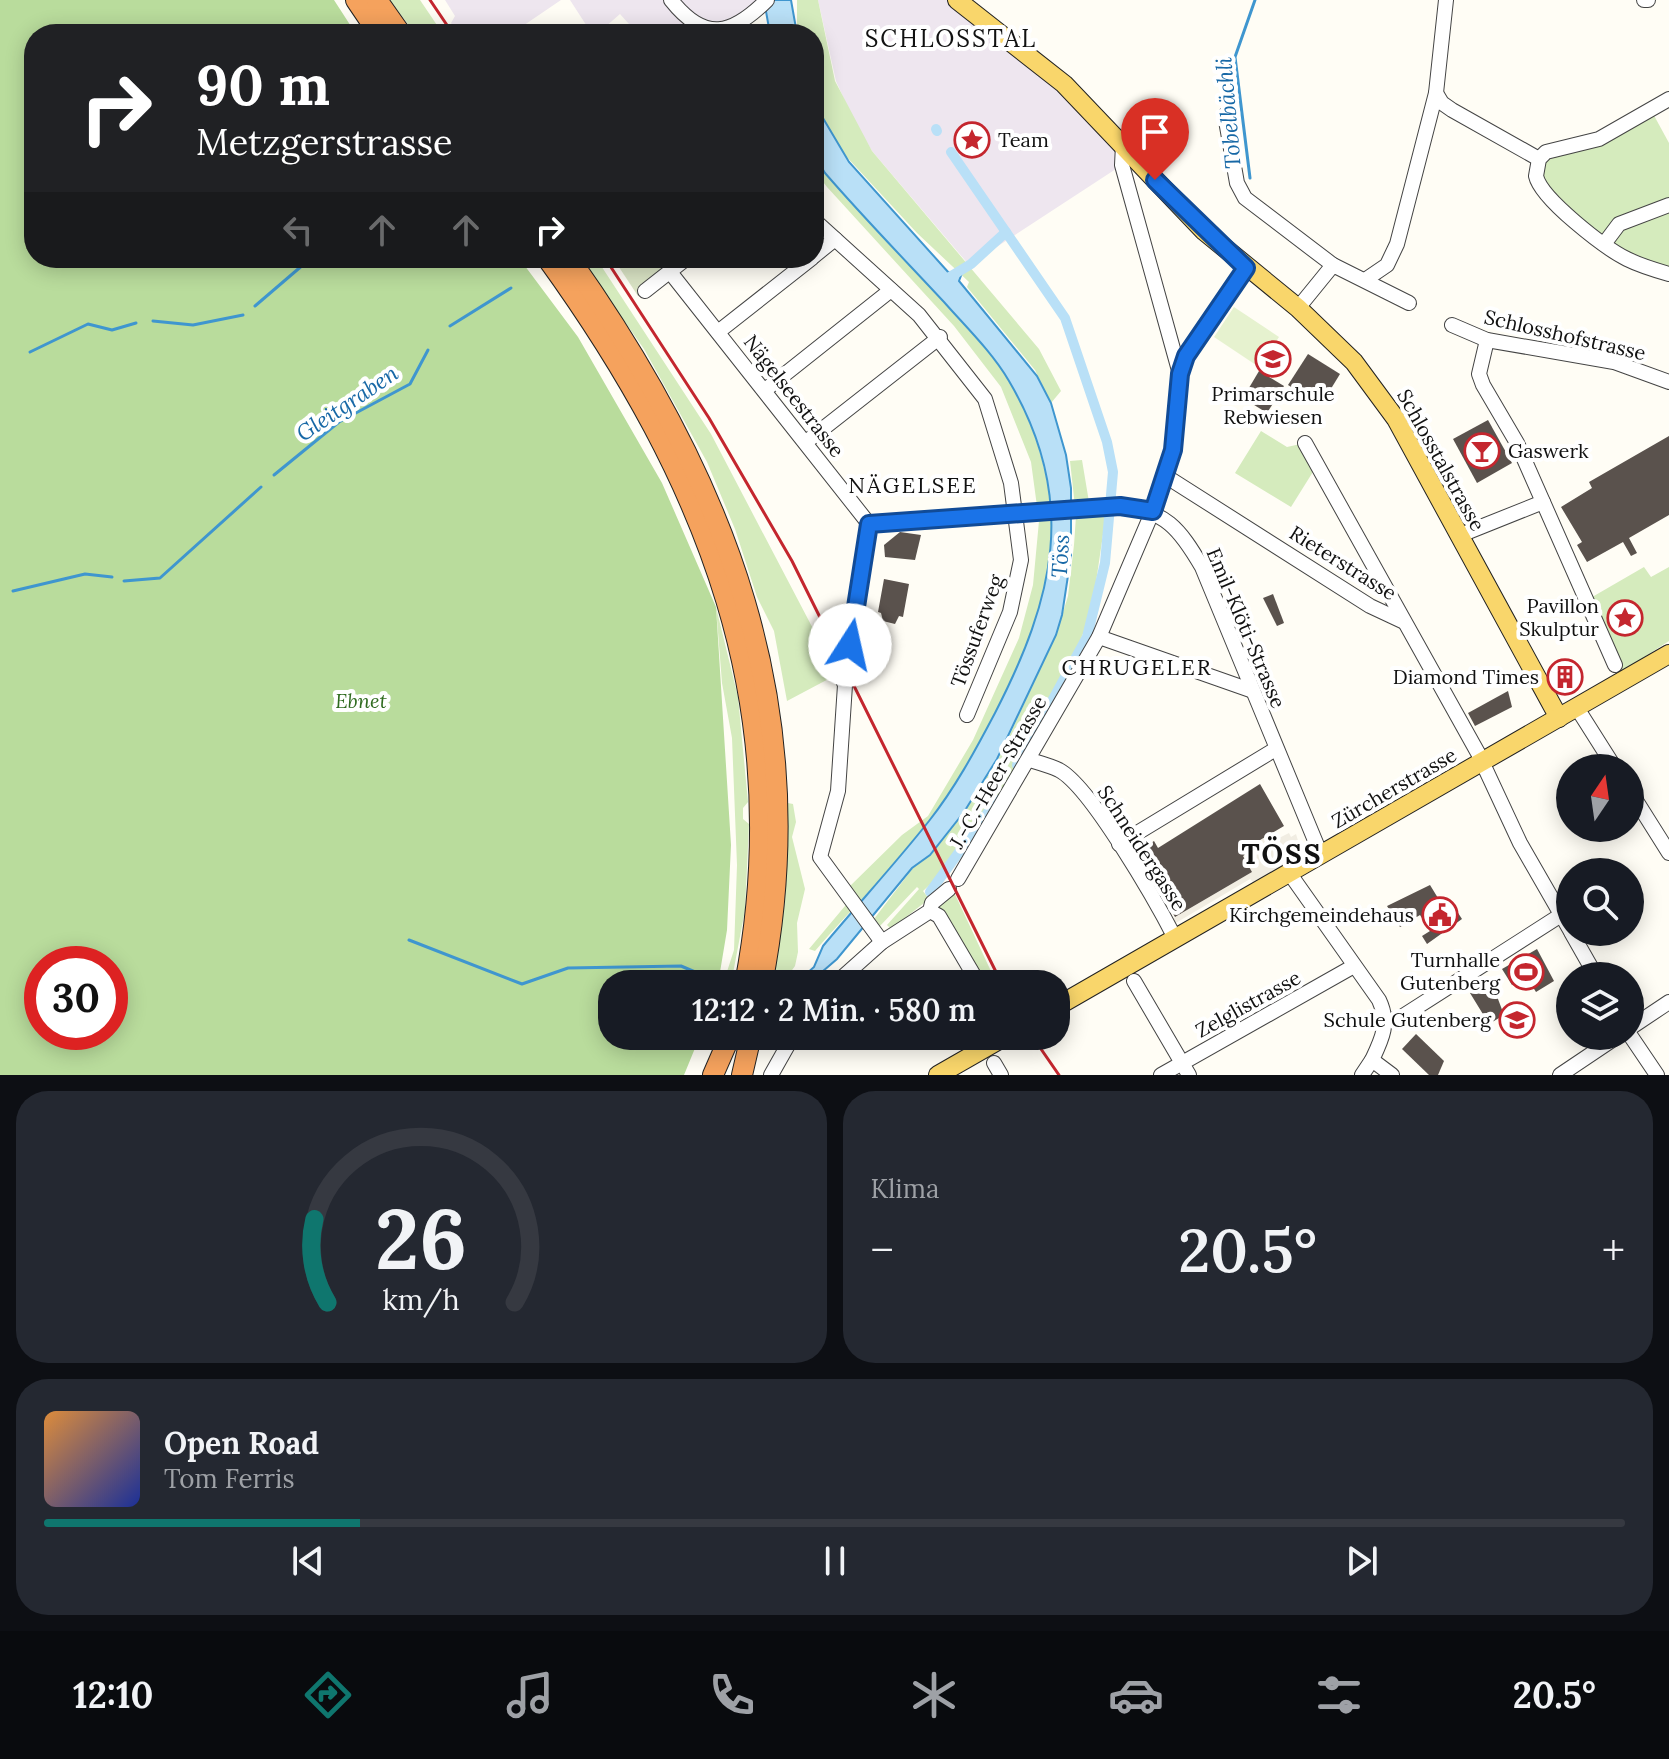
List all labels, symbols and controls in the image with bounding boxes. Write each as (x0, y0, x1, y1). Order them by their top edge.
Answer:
district label: SCHLOSSTAL (865, 23, 1037, 54)
text: 90 m (196, 49, 330, 120)
icon: right (64, 56, 168, 160)
water label: Tobelbächli (1209, 56, 1247, 170)
pin (1121, 98, 1189, 180)
icon: arrive (1133, 110, 1177, 154)
text: Metzgerstrasse (196, 119, 453, 165)
place icon: Team (953, 121, 991, 159)
place label: Team (998, 127, 1049, 152)
icon: left (276, 208, 320, 252)
icon: ahead (360, 208, 404, 252)
icon: ahead (444, 208, 488, 252)
icon: right (528, 208, 572, 252)
street label: Schlosshofstrasse (1482, 304, 1649, 365)
street label: Nägelseestrasse (739, 329, 850, 462)
school or university icon: Primarschule Rebwiesen (1254, 340, 1292, 378)
water label: Gleitgraben (291, 358, 404, 447)
place label: Primarschule Rebwiesen (1211, 381, 1335, 429)
street label: Schlosstalstrasse (1392, 384, 1491, 535)
bar icon: Gaswerk (1463, 432, 1501, 470)
place label: Gaswerk (1508, 438, 1589, 463)
district label: NÄGELSEE (848, 471, 978, 499)
street label: Rieterstrasse (1285, 520, 1401, 605)
water label: Töss (1045, 534, 1075, 578)
street label: Emil-Klöti-Strasse (1201, 544, 1292, 712)
street label: Tössuferweg (945, 570, 1009, 691)
place label: Pavillon Skulptur (1519, 593, 1599, 641)
place icon: Pavillon Skulptur (1606, 599, 1644, 637)
position arrow (808, 603, 892, 687)
district label: CHRUGELER (1061, 653, 1213, 681)
building icon: Diamond Times (1546, 658, 1584, 696)
place label: Diamond Times (1393, 664, 1539, 689)
park label: Ebnet (335, 688, 388, 713)
street label: J.-C.-Heer-Strasse (943, 691, 1051, 853)
street label: Zürcherstrasse (1327, 742, 1461, 833)
north arrow (1556, 754, 1644, 842)
map controls (1556, 754, 1644, 1050)
street label: Schneidergasse (1093, 780, 1192, 915)
district label: TÖSS (1241, 836, 1323, 872)
button: search (1556, 858, 1644, 946)
public building icon: Kirchgemeindehaus (1421, 896, 1459, 934)
place label: Kirchgemeindehaus (1229, 902, 1414, 927)
speed limit sign: 30 (24, 946, 128, 1050)
place label: Turnhalle Gutenberg (1400, 947, 1501, 995)
sports icon: Turnhalle Gutenberg (1507, 953, 1545, 991)
button: layers (1556, 962, 1644, 1050)
street label: Zelglistrasse (1191, 964, 1305, 1043)
text: 12:12 · 2 Min. · 580 m (692, 991, 976, 1029)
school or university icon: Schule Gutenberg (1498, 1001, 1536, 1039)
place label: Schule Gutenberg (1324, 1007, 1492, 1032)
text: Klima (871, 1172, 939, 1205)
text: 26 (375, 1185, 467, 1292)
text: 20.5° (1178, 1212, 1317, 1288)
text: − (871, 1222, 894, 1278)
text: + (1602, 1222, 1625, 1278)
text: km/h (383, 1281, 460, 1318)
text: Open Road (164, 1424, 319, 1462)
text: Tom Ferris (164, 1462, 294, 1495)
icon: previous (286, 1539, 330, 1583)
icon: pause (813, 1539, 857, 1583)
icon: next (1340, 1539, 1384, 1583)
icon: directions (300, 1667, 356, 1723)
icon: music (502, 1667, 558, 1723)
icon: phone (704, 1667, 760, 1723)
icon: climate (906, 1667, 962, 1723)
icon: car (1108, 1667, 1164, 1723)
icon: filters (1311, 1667, 1367, 1723)
text: 12:10 (73, 1672, 153, 1718)
text: 20.5° (1513, 1672, 1596, 1718)

